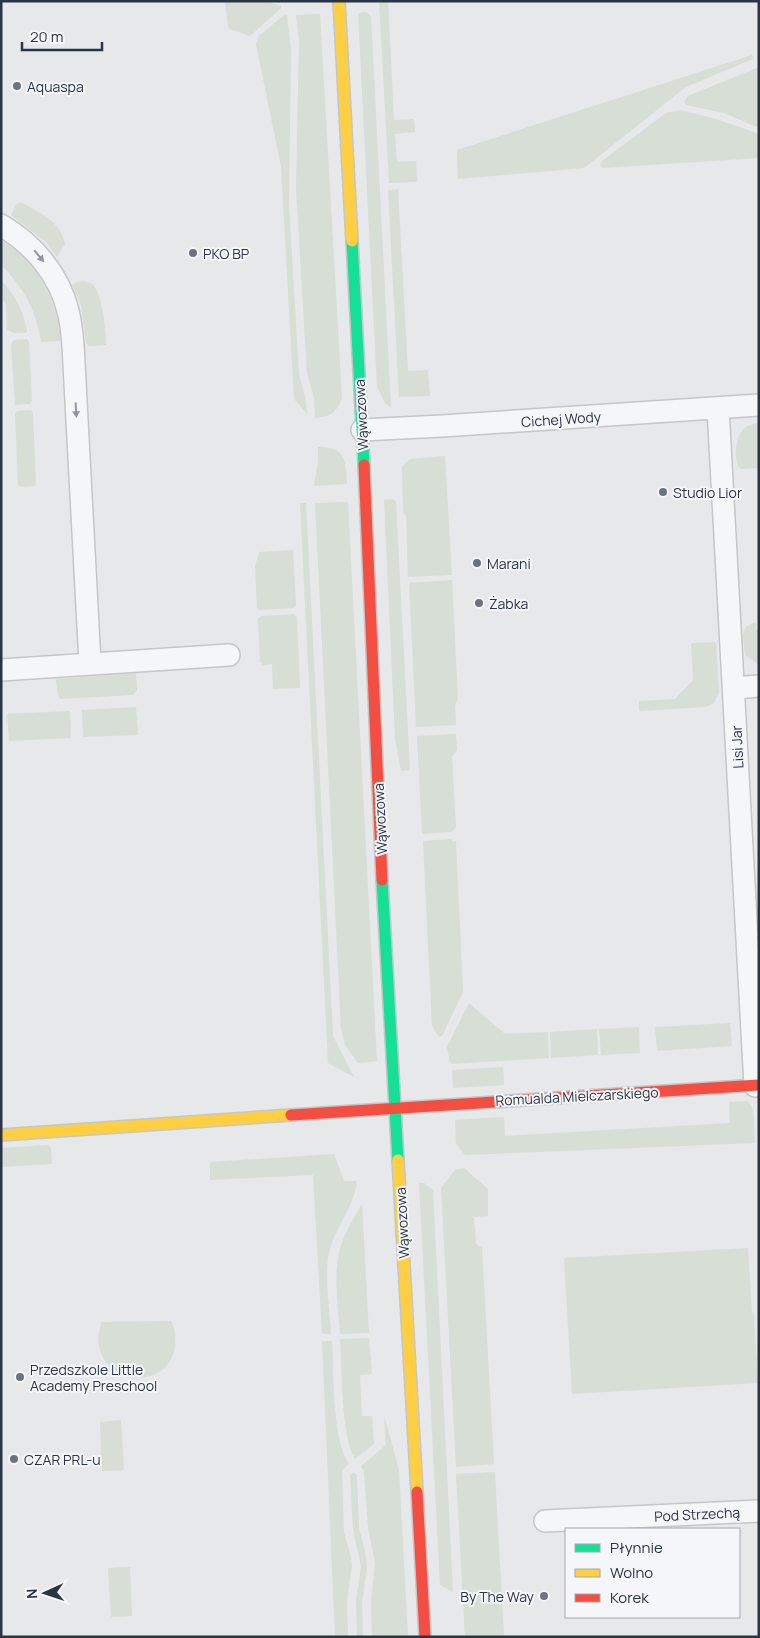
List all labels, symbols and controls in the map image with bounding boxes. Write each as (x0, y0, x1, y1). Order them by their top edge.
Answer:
scale bar (22, 20, 102, 52)
text: 20 m (30, 26, 63, 47)
place label: Aquaspa (27, 77, 84, 96)
marker: Aquaspa (11, 80, 23, 92)
place label: PKO BP (203, 244, 250, 263)
marker: PKO BP (187, 247, 199, 259)
one-way arrow (33, 249, 44, 262)
street label: Wąwozowa (350, 379, 372, 451)
one-way arrow (73, 402, 81, 418)
street label: Cichej Wody (520, 407, 602, 431)
place label: Studio Lior (673, 483, 742, 502)
marker: Studio Lior (657, 486, 669, 498)
place label: Marani (487, 554, 531, 573)
marker: Marani (471, 557, 483, 569)
place label: Żabka (489, 594, 528, 613)
marker: Żabka (473, 597, 485, 609)
street label: Lisi Jar (726, 725, 748, 769)
street label: Wąwozowa (369, 783, 391, 855)
street label: Romualda Mielczarskiego (495, 1082, 659, 1110)
street label: Wąwozowa (391, 1187, 413, 1259)
place label: Przedszkole Little Academy Preschool (30, 1360, 157, 1395)
marker: Przedszkole Little Academy Preschool (14, 1371, 26, 1383)
place label: CZAR PRL-u (24, 1450, 101, 1469)
marker: CZAR PRL-u (8, 1453, 20, 1465)
street label: Pod Strzechą (654, 1502, 740, 1526)
legend (565, 1528, 740, 1618)
text: Płynnie (610, 1537, 663, 1558)
text: Wolno (610, 1562, 653, 1583)
north arrow (20, 1568, 70, 1618)
place label: By The Way (460, 1587, 535, 1606)
text: Korek (610, 1587, 649, 1608)
text: N (22, 1588, 41, 1599)
marker: By The Way (538, 1590, 550, 1602)

